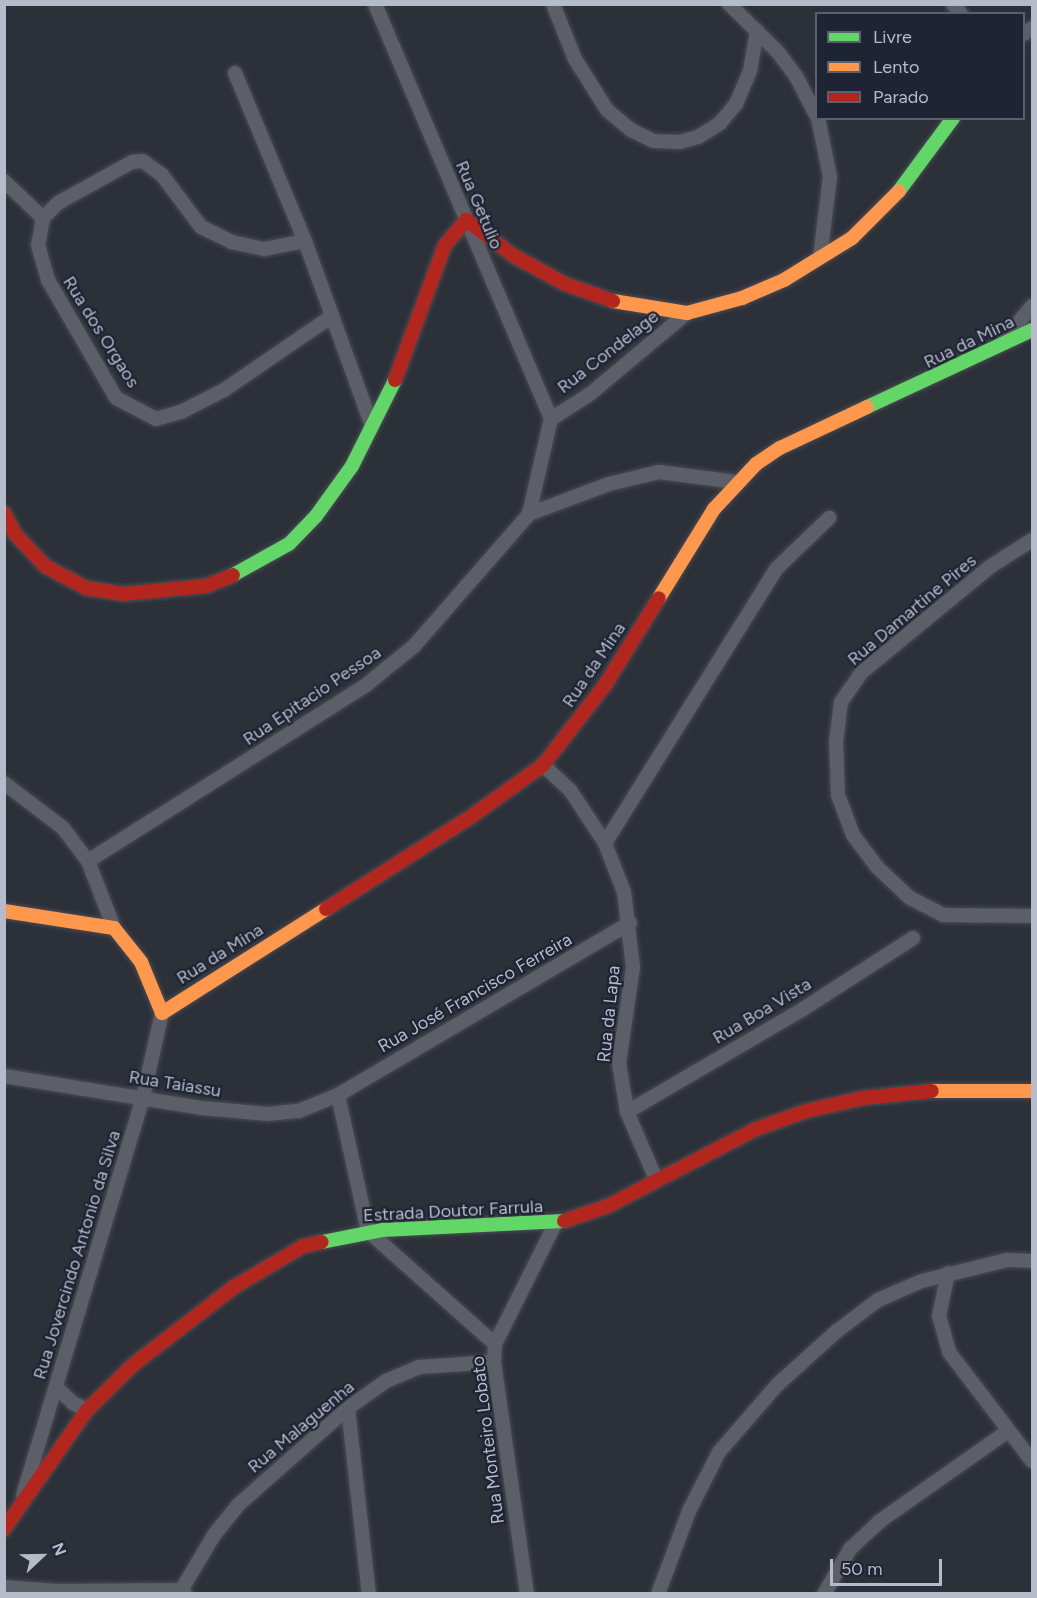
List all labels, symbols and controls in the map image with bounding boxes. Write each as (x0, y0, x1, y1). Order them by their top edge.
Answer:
legend (815, 12, 1025, 120)
text: Livre (873, 26, 912, 48)
text: Lento (873, 56, 919, 78)
text: Parado (873, 86, 929, 108)
street label: Rua Getulio (451, 158, 507, 252)
street label: Rua dos Orgaos (58, 272, 144, 392)
street label: Rua Condelage (553, 306, 663, 398)
street label: Rua da Mina (920, 311, 1018, 373)
street label: Rua Damartine Pires (843, 550, 981, 670)
street label: Rua da Mina (558, 618, 630, 712)
street label: Rua Epitacio Pessoa (239, 642, 385, 750)
street label: Rua da Mina (173, 919, 267, 989)
street label: Rua José Francisco Ferreira (374, 929, 576, 1057)
street label: Rua da Lapa (593, 964, 625, 1064)
street label: Rua Boa Vista (709, 973, 815, 1049)
street label: Rua Taiassu (127, 1066, 223, 1102)
street label: Rua Jovercindo Antonio da Silva (29, 1128, 125, 1382)
street label: Estrada Doutor Farrula (363, 1196, 543, 1226)
street label: Rua Monteiro Lobato (467, 1355, 509, 1525)
street label: Rua Malaguenha (243, 1376, 359, 1478)
north arrow (12, 1526, 72, 1586)
text: N (48, 1540, 70, 1558)
scale bar (833, 1547, 946, 1585)
text: 50 m (841, 1558, 883, 1580)

